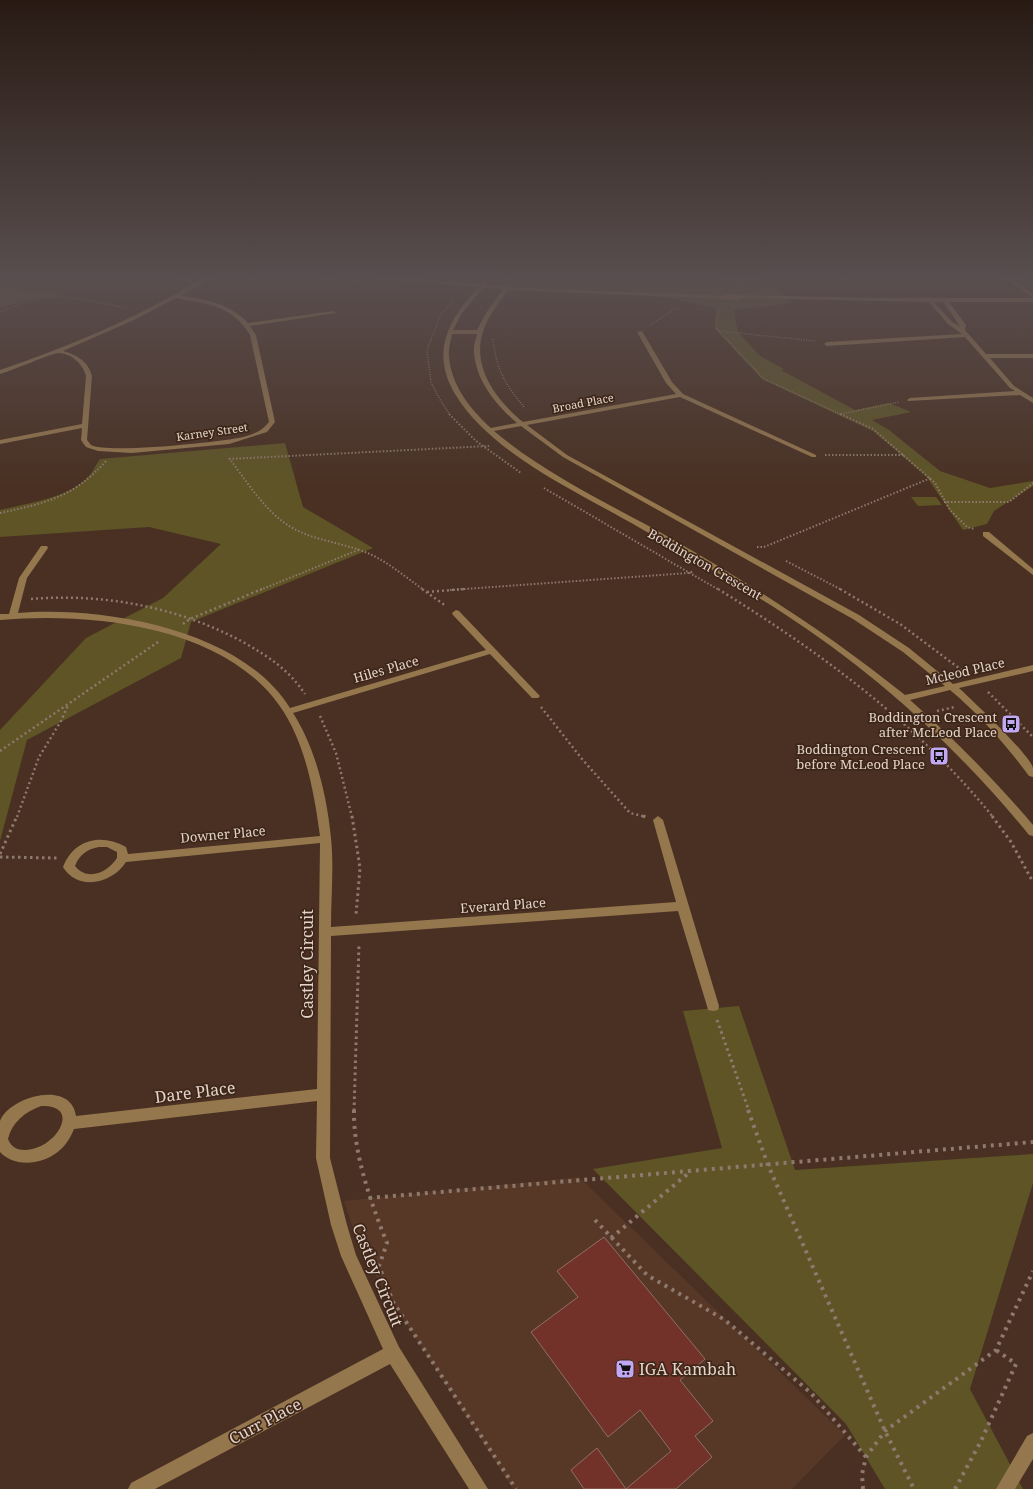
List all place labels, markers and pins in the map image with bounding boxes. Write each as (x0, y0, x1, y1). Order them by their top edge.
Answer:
place label: Boddington Crescent after McLeod Place (868, 708, 997, 741)
bus stop icon: Boddington Crescent after McLeod Place (1000, 713, 1022, 735)
place label: Boddington Crescent before McLeod Place (796, 740, 925, 773)
bus stop icon: Boddington Crescent before McLeod Place (928, 745, 950, 767)
supermarket icon: IGA Kambah (614, 1358, 636, 1380)
place label: IGA Kambah (639, 1358, 736, 1380)

